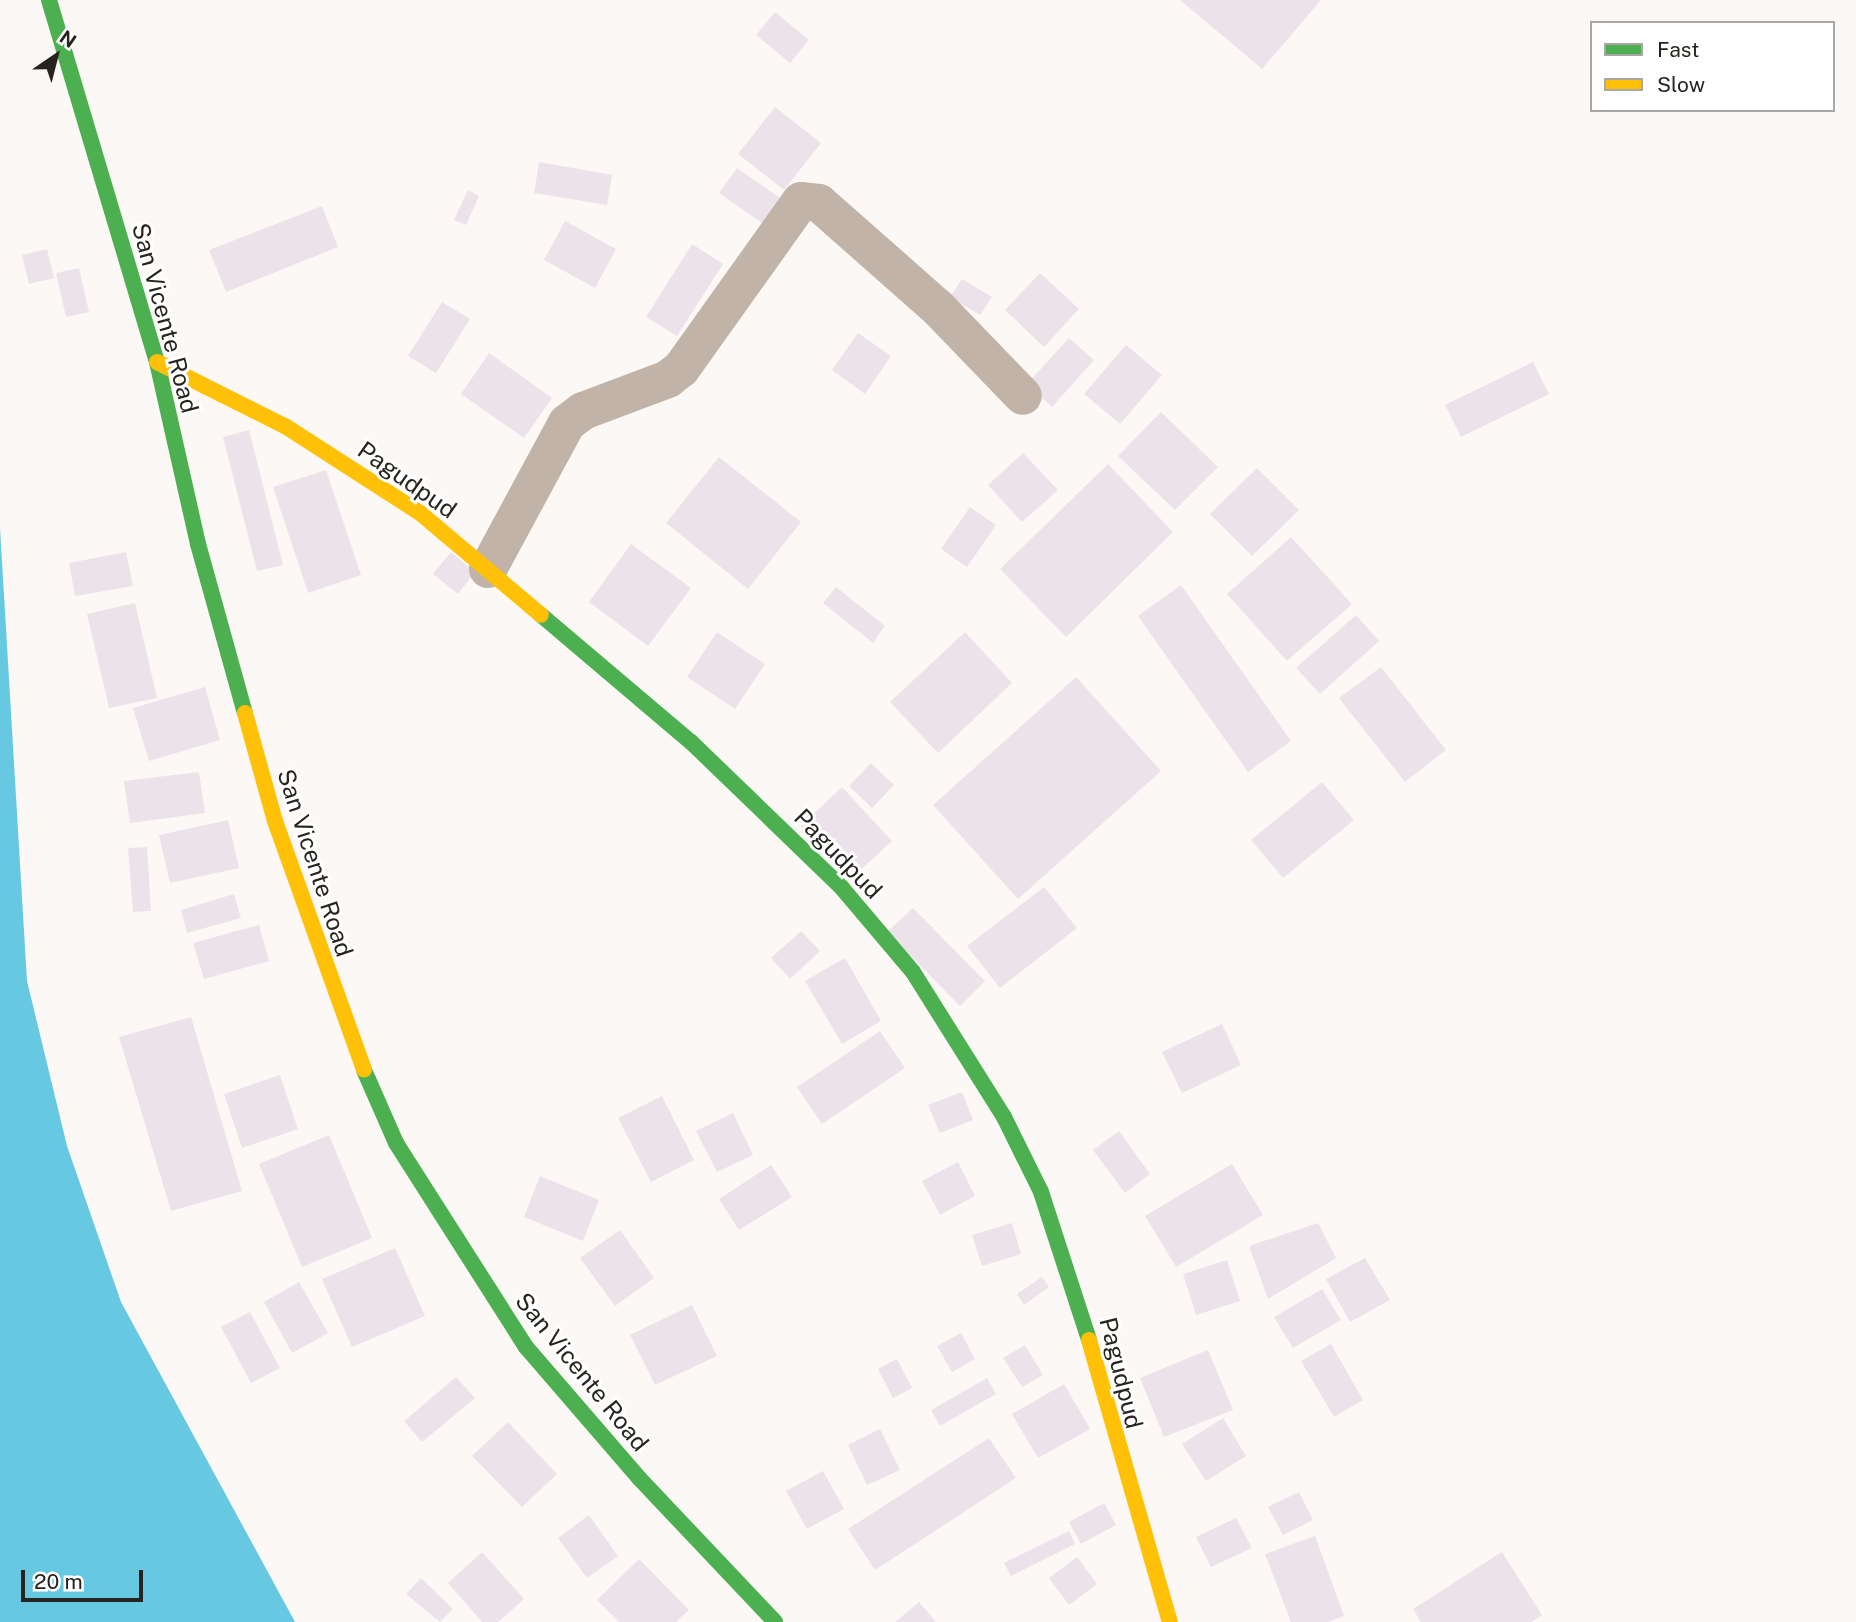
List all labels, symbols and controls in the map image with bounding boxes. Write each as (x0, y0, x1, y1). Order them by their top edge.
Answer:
north arrow (21, 21, 91, 91)
legend (1590, 21, 1835, 112)
text: N (56, 26, 80, 52)
text: Fast (1657, 37, 1699, 62)
text: Slow (1657, 72, 1705, 97)
street label: San Vicente Road (126, 220, 204, 416)
street label: Pagudpud (352, 436, 462, 524)
street label: San Vicente Road (271, 765, 359, 961)
street label: Pagudpud (788, 803, 888, 905)
street label: San Vicente Road (509, 1287, 655, 1457)
street label: Pagudpud (1093, 1314, 1149, 1432)
scale bar (24, 1556, 147, 1600)
text: 20 m (34, 1569, 83, 1594)

